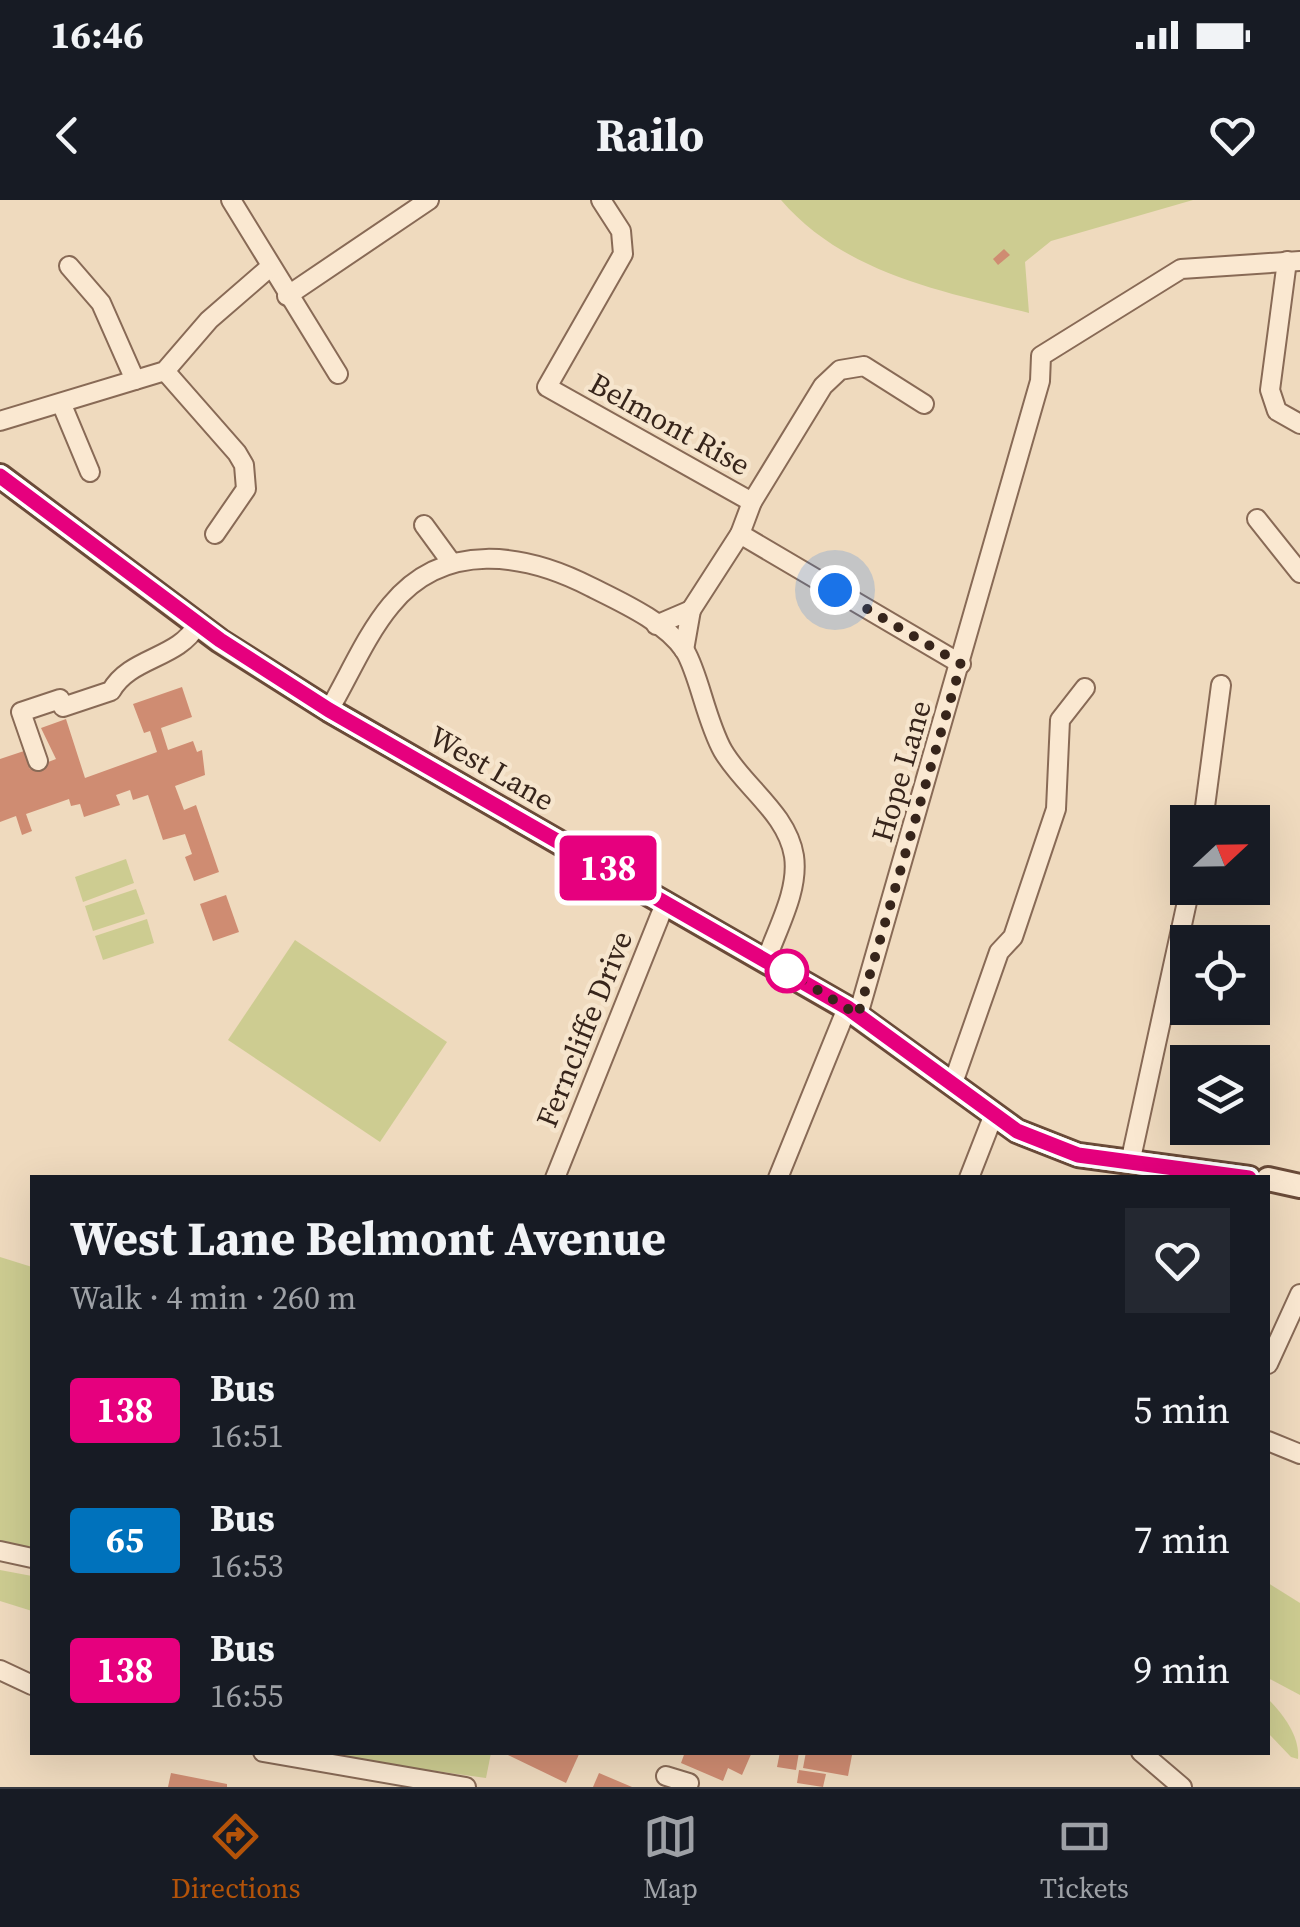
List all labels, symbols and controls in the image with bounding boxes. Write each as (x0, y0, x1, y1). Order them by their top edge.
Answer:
text: 16:46 (50, 9, 144, 61)
text: Railo (596, 104, 704, 166)
icon: back (40, 108, 95, 163)
icon: heart (1205, 108, 1260, 163)
street label: Belmont Rise (582, 363, 758, 485)
your location (810, 565, 860, 615)
street label: Hope Lane (861, 695, 941, 847)
street label: West Lane (422, 716, 562, 820)
north arrow (1170, 805, 1270, 905)
map controls (1170, 805, 1270, 1145)
line badge: 138 (550, 836, 666, 900)
text: 138 (580, 844, 636, 892)
street label: Ferncliffe Drive (526, 925, 642, 1133)
button: locate (1170, 925, 1270, 1025)
unlabelled marker (766, 950, 808, 992)
button: layers (1170, 1045, 1270, 1145)
text: West Lane Belmont Avenue (70, 1205, 666, 1271)
button: heart (1125, 1208, 1230, 1313)
text: Walk · 4 min · 260 m (70, 1276, 356, 1320)
text: Bus (210, 1362, 275, 1414)
text: 5 min (1134, 1384, 1230, 1436)
text: 138 (97, 1386, 153, 1434)
text: 16:51 (210, 1414, 284, 1458)
text: Bus (210, 1492, 275, 1544)
text: 7 min (1134, 1514, 1230, 1566)
text: 65 (106, 1516, 144, 1564)
text: 16:53 (210, 1544, 284, 1588)
text: Bus (210, 1622, 275, 1674)
text: 9 min (1134, 1644, 1230, 1696)
text: 138 (97, 1646, 153, 1694)
text: 16:55 (210, 1674, 284, 1718)
tab: Directions (171, 1809, 301, 1907)
tab: Map (643, 1809, 698, 1907)
tab: Tickets (1040, 1809, 1129, 1907)

